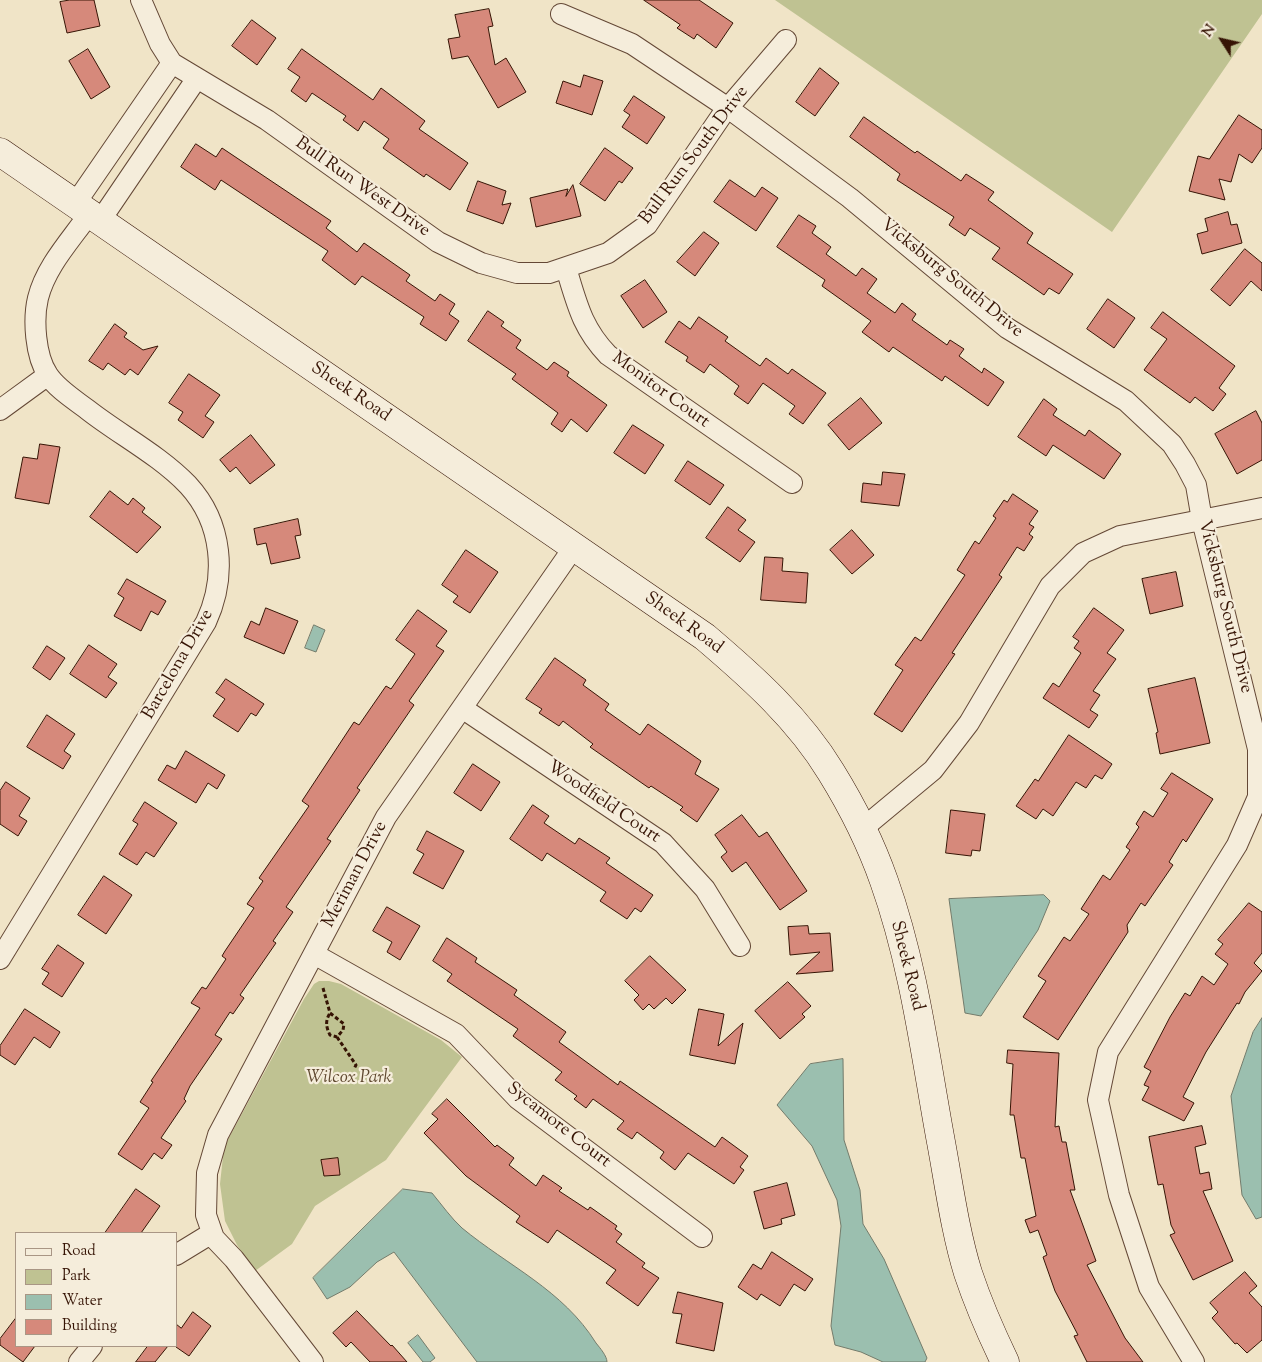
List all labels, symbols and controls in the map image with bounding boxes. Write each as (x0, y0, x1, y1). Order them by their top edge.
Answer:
north arrow (1197, 15, 1247, 65)
text: N (1198, 21, 1221, 42)
street label: Bull Run South Drive (636, 83, 754, 229)
street label: Bull Run West Drive (290, 133, 434, 243)
street label: Vicksburg South Drive (875, 215, 1027, 343)
street label: Monitor Court (607, 348, 713, 434)
street label: Sheek Road (306, 358, 394, 428)
street label: Vicksburg South Drive (1192, 518, 1256, 696)
street label: Sheek Road (639, 588, 727, 660)
street label: Barcelona Drive (139, 606, 219, 724)
street label: Woodfield Court (542, 757, 664, 849)
street label: Meriman Drive (319, 818, 393, 932)
street label: Sheek Road (884, 919, 928, 1013)
park label: Wilcox Park (306, 1068, 392, 1090)
street label: Sycamore Court (502, 1079, 614, 1173)
legend (15, 1232, 178, 1347)
text: Road (62, 1241, 96, 1262)
text: Park (62, 1266, 91, 1287)
text: Water (62, 1291, 102, 1312)
text: Building (62, 1316, 117, 1337)

